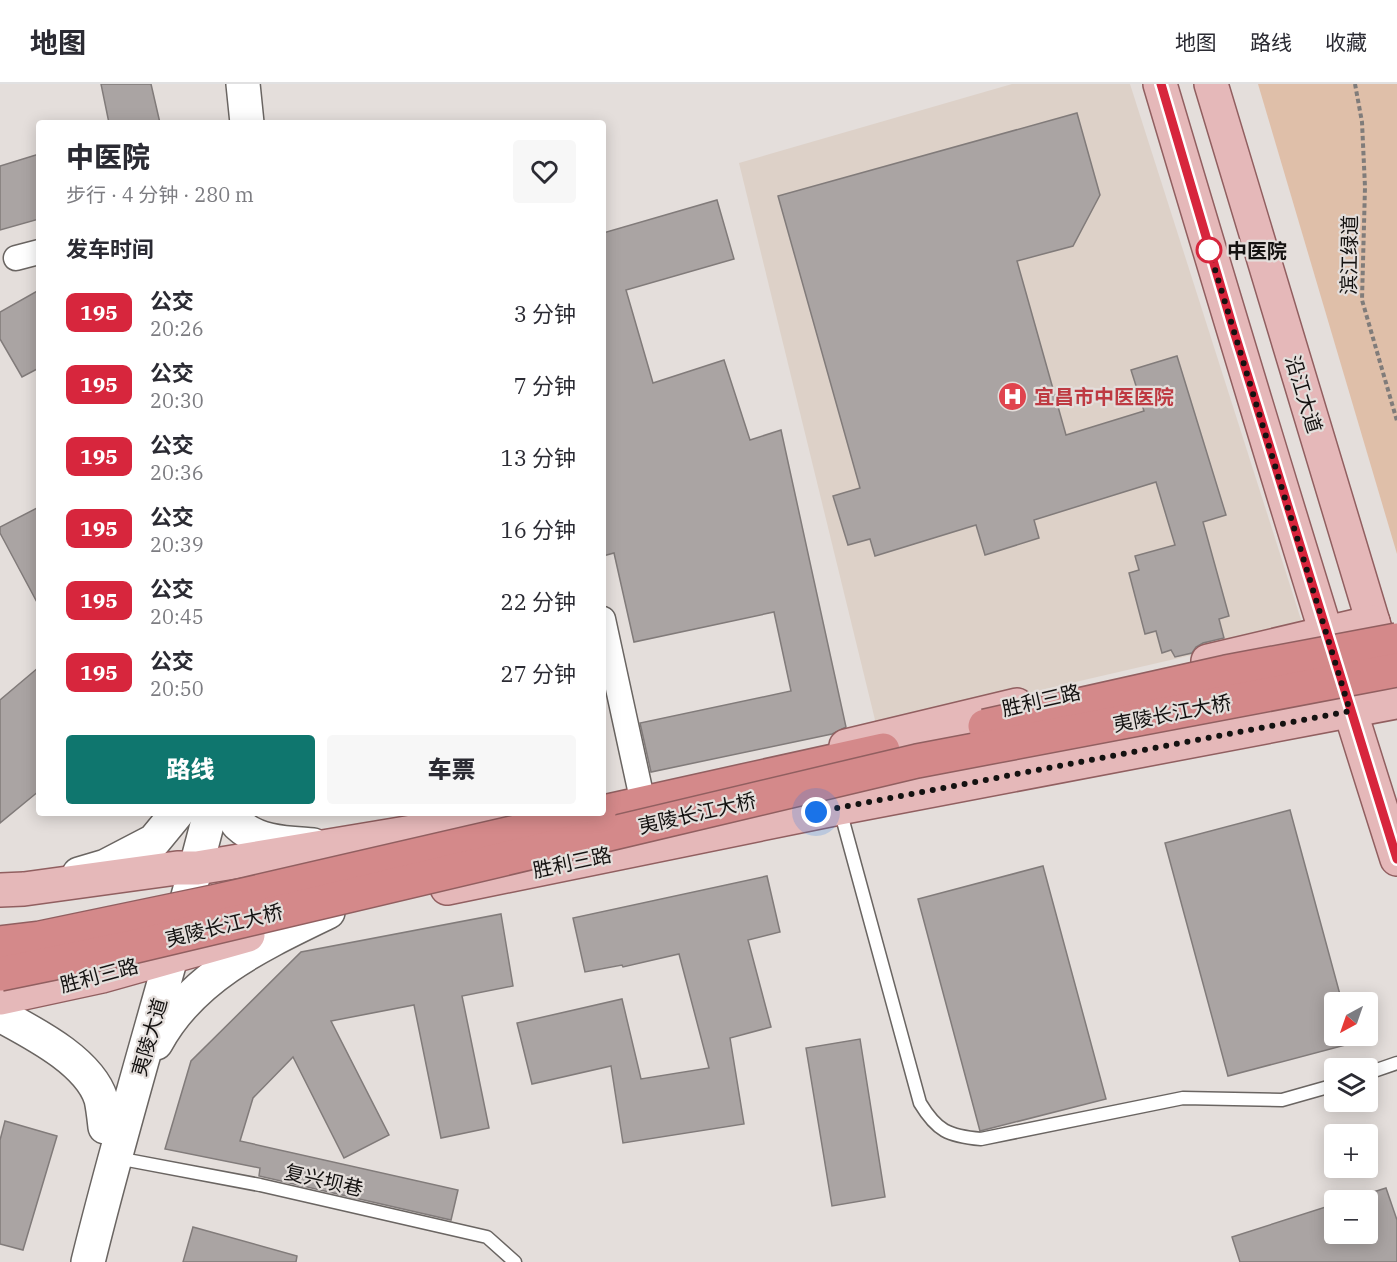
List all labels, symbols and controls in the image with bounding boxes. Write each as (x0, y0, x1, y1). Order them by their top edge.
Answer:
text: 地图 (30, 24, 86, 61)
text: 地图 (1175, 28, 1217, 56)
text: 路线 (1250, 28, 1292, 56)
text: 收藏 (1325, 28, 1367, 56)
text: 中医院 (66, 138, 150, 175)
button: heart (513, 140, 576, 203)
text: 步行 · 4 分钟 · 280 m (66, 181, 254, 208)
street label: 滨江绿道 (1335, 215, 1363, 295)
text: 发车时间 (66, 234, 154, 263)
marker: 中医院 (1196, 237, 1222, 263)
place label: 中医院 (1227, 237, 1287, 264)
text: 公交 (150, 286, 194, 315)
text: 195 (80, 298, 118, 326)
text: 3 分钟 (514, 299, 576, 328)
text: 20:26 (150, 315, 204, 342)
street label: 沿江大道 (1279, 352, 1329, 436)
text: 公交 (150, 358, 194, 387)
text: 195 (80, 370, 118, 398)
text: 7 分钟 (514, 371, 576, 400)
hospital icon: 宜昌市中医医院 (997, 380, 1029, 412)
place label: 宜昌市中医医院 (1034, 383, 1174, 410)
text: 20:30 (150, 387, 204, 414)
text: 公交 (150, 430, 194, 459)
text: 195 (80, 442, 118, 470)
text: 13 分钟 (500, 443, 576, 472)
text: 20:36 (150, 459, 204, 486)
text: 公交 (150, 502, 194, 531)
text: 195 (80, 514, 118, 542)
text: 16 分钟 (500, 515, 576, 544)
text: 20:39 (150, 531, 204, 558)
text: 公交 (150, 574, 194, 603)
text: 195 (80, 586, 118, 614)
text: 22 分钟 (500, 587, 576, 616)
text: 20:45 (150, 603, 204, 630)
text: 公交 (150, 646, 194, 675)
text: 195 (80, 658, 118, 686)
text: 27 分钟 (500, 659, 576, 688)
text: 20:50 (150, 675, 204, 702)
street label: 胜利三路 (999, 678, 1083, 722)
street label: 夷陵长江大桥 (1111, 688, 1233, 738)
button: 路线 (66, 735, 315, 804)
button: 车票 (327, 735, 576, 804)
street label: 夷陵长江大桥 (636, 786, 758, 840)
your location (801, 797, 831, 827)
street label: 胜利三路 (530, 840, 614, 884)
street label: 夷陵长江大桥 (163, 897, 285, 953)
street label: 胜利三路 (57, 952, 141, 998)
north arrow (1324, 992, 1378, 1046)
map controls (1324, 992, 1378, 1244)
street label: 夷陵大道 (125, 995, 173, 1079)
button: layers (1324, 1058, 1378, 1112)
button: + (1324, 1124, 1378, 1178)
street label: 复兴坝巷 (282, 1158, 366, 1202)
button: − (1324, 1190, 1378, 1244)

